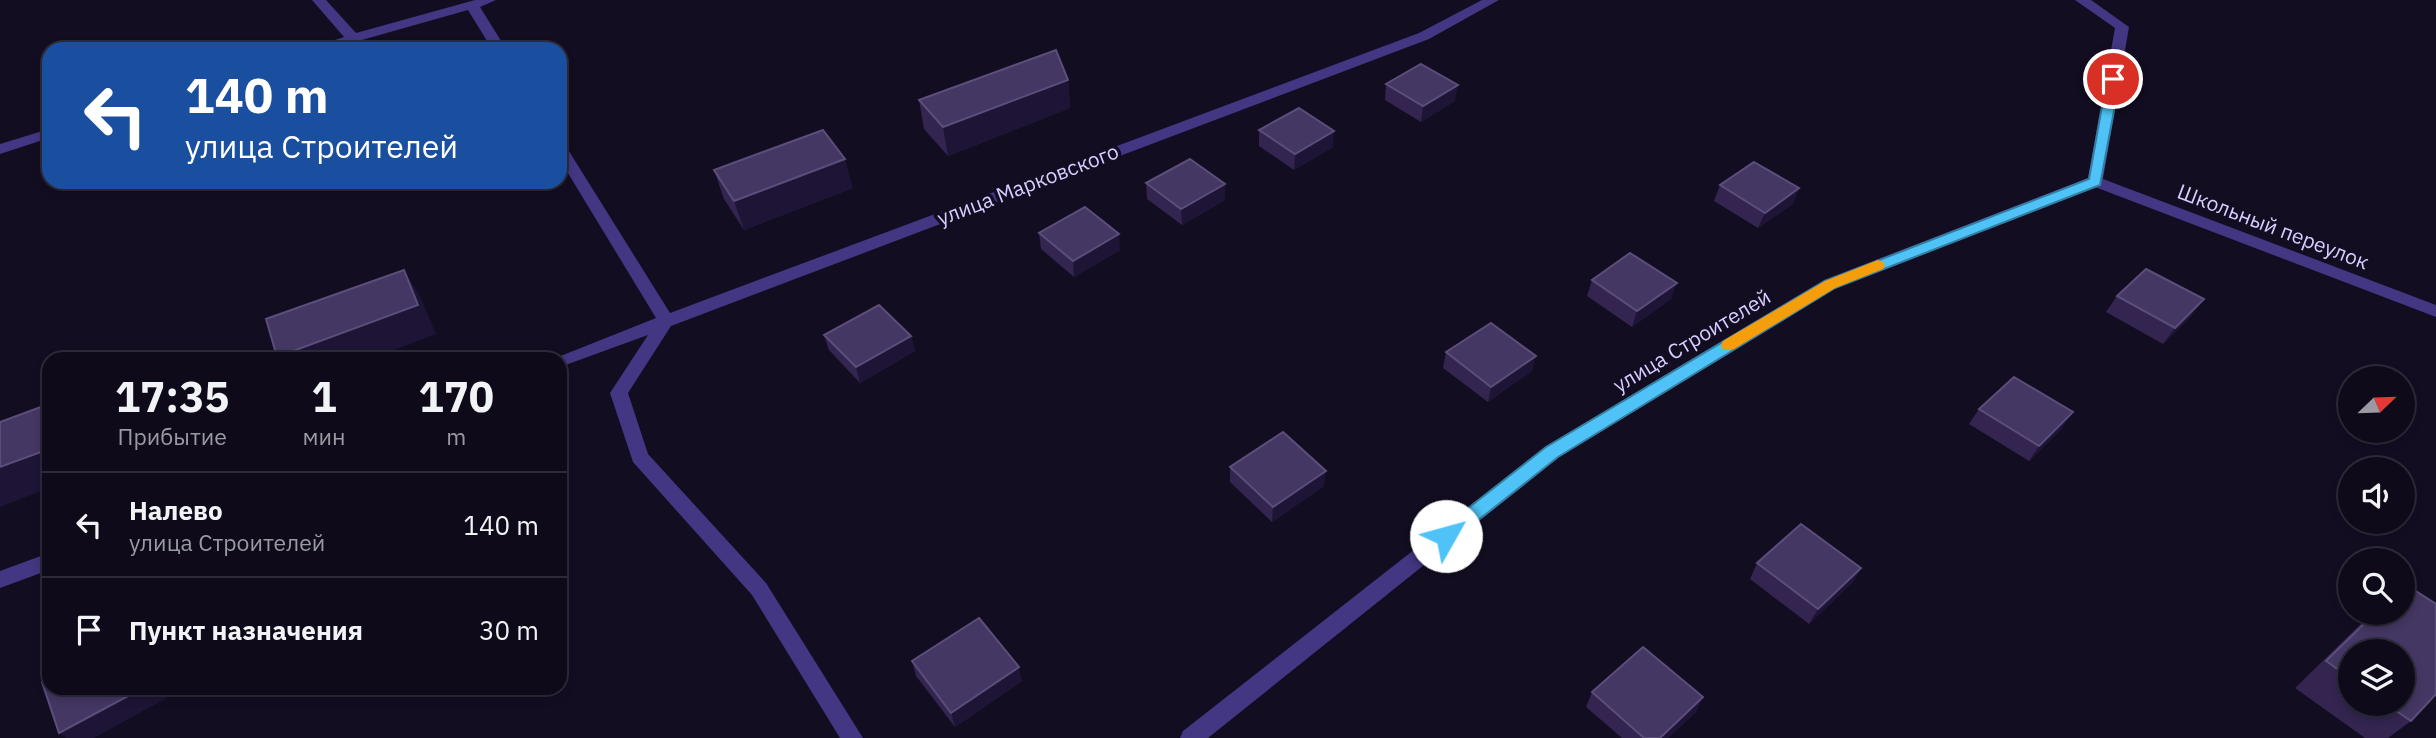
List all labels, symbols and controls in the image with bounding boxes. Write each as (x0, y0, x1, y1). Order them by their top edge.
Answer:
pin (2083, 49, 2143, 109)
icon: arrive (2094, 60, 2132, 98)
text: 140 m (185, 63, 329, 126)
icon: left (70, 70, 161, 161)
text: улица Строителей (185, 125, 458, 167)
street label: улица Марковского (933, 137, 1122, 232)
street label: Школьный переулок (2174, 177, 2373, 276)
street label: улица Строителей (1607, 282, 1776, 398)
north arrow (2338, 366, 2415, 443)
map controls (2338, 366, 2415, 716)
text: 17:35 (115, 369, 230, 424)
text: 1 (311, 369, 337, 424)
text: 170 (418, 369, 494, 424)
text: Прибытие (118, 421, 227, 451)
text: мин (302, 421, 346, 451)
text: m (446, 421, 466, 451)
button: sound (2338, 457, 2415, 534)
text: Налево (129, 493, 223, 527)
position arrow (1409, 499, 1483, 573)
icon: left (70, 506, 108, 544)
text: 140 m (463, 508, 539, 542)
text: улица Строителей (129, 527, 325, 557)
button: search (2338, 548, 2415, 625)
icon: arrive (70, 611, 108, 649)
text: Пункт назначения (129, 613, 363, 647)
text: 30 m (479, 613, 539, 647)
button: layers (2338, 639, 2415, 716)

